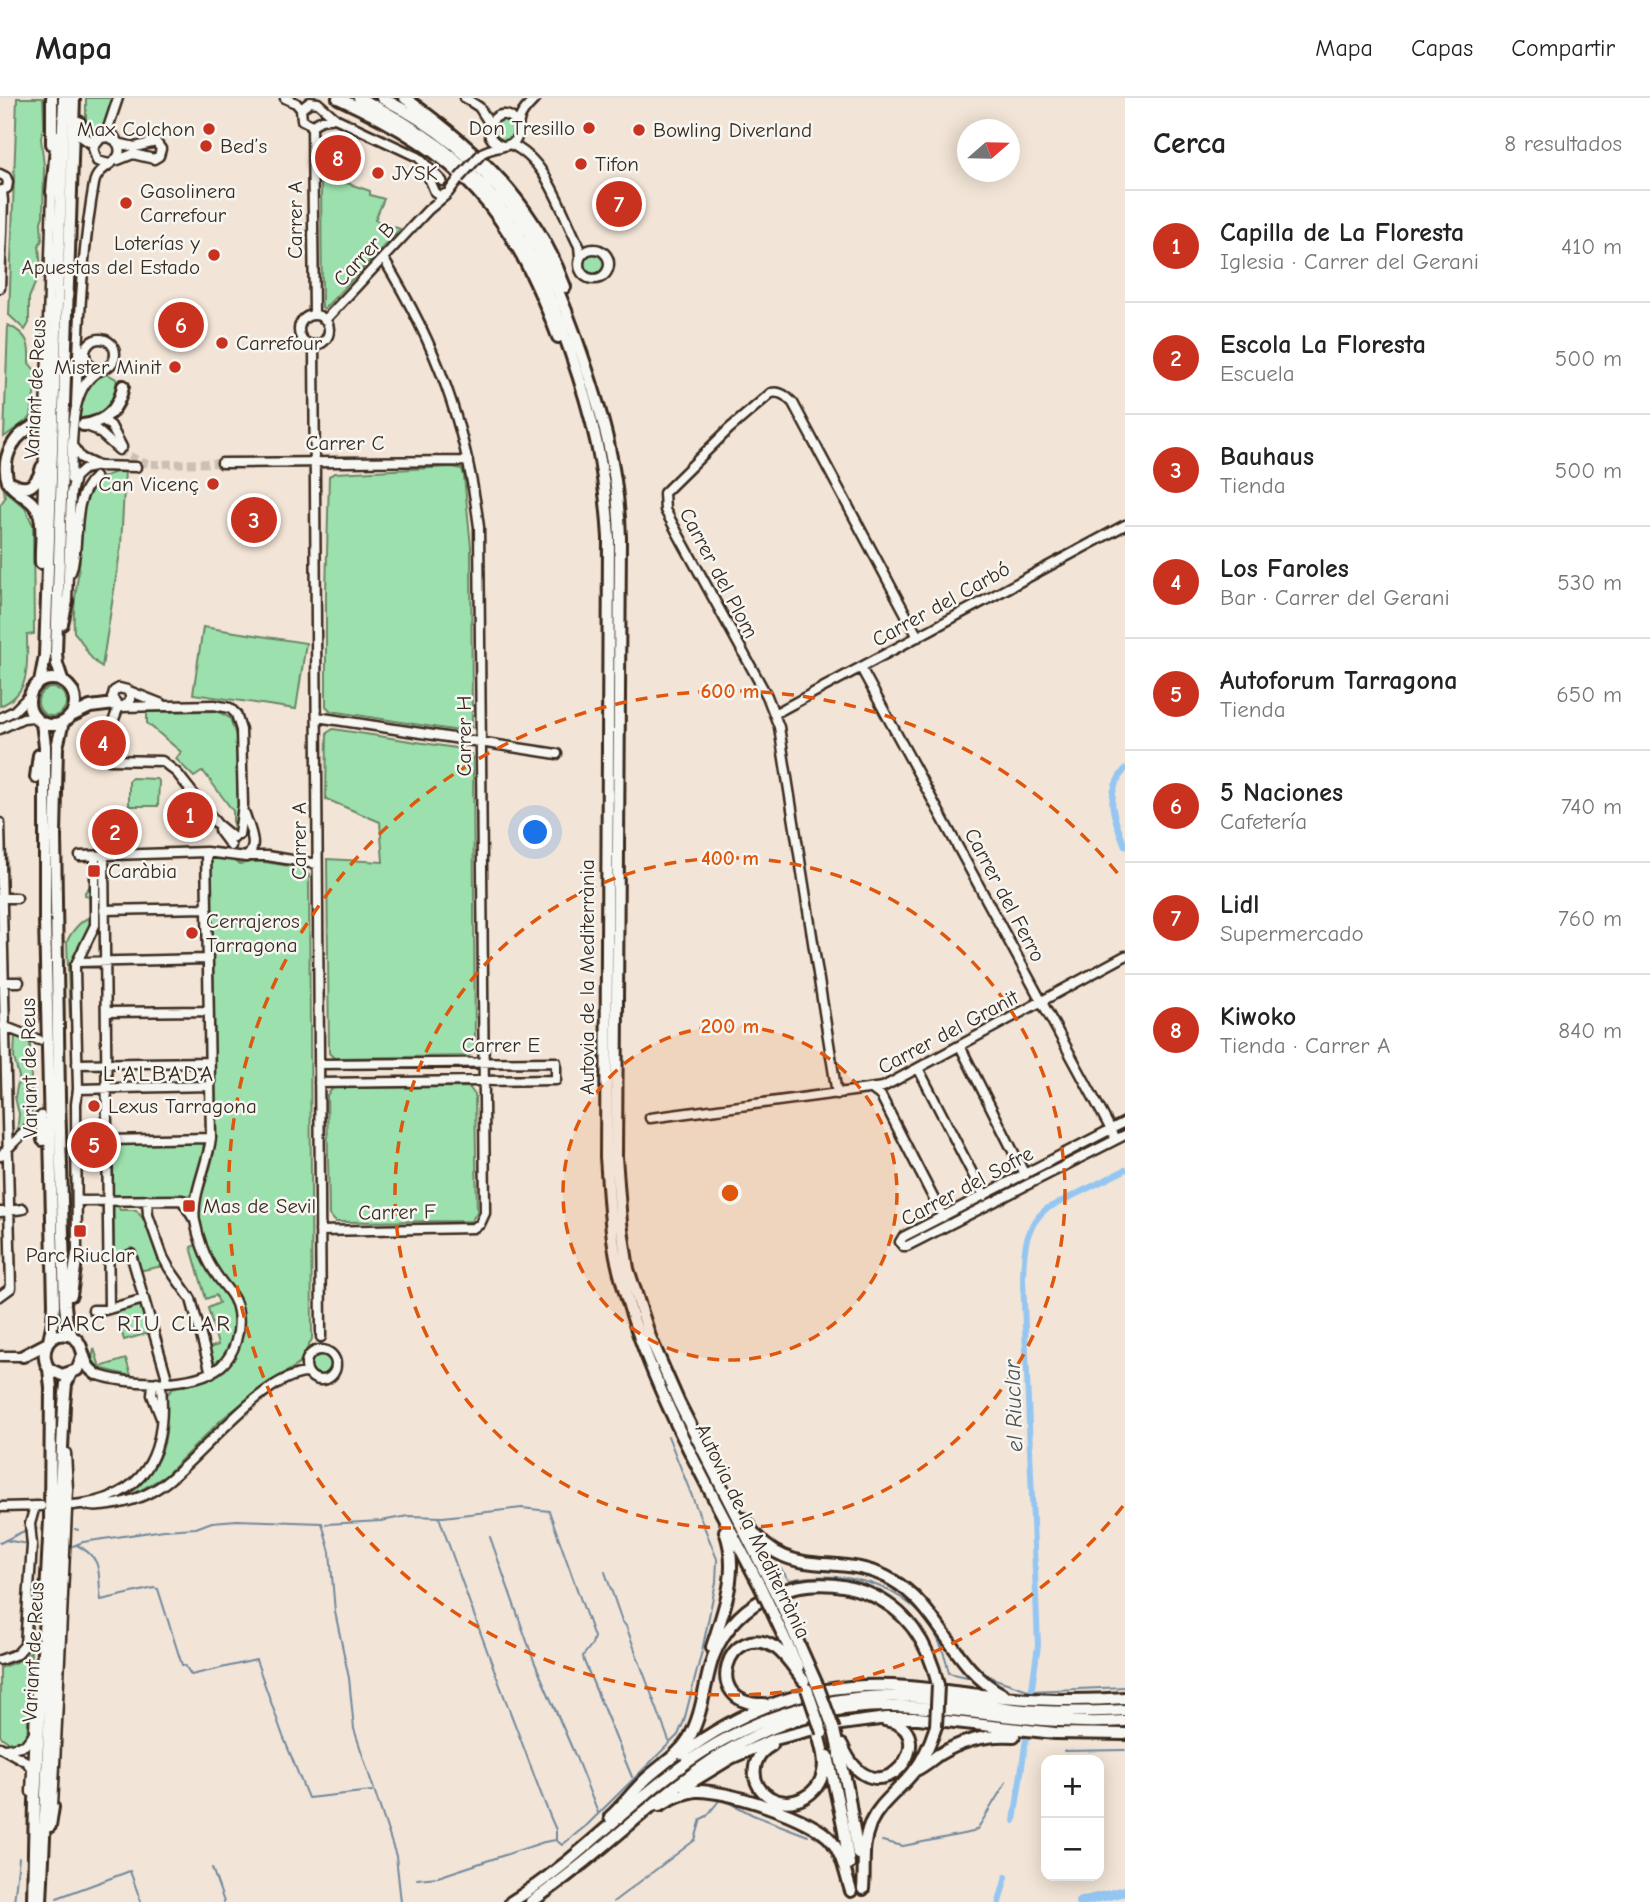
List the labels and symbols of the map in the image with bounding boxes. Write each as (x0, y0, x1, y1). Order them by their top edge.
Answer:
place label: Don Tresillo (469, 116, 575, 140)
place label: Max Colchon (77, 117, 195, 141)
place label: Bowling Diverland (653, 118, 812, 142)
north arrow (957, 119, 1020, 182)
marker: Don Tresillo (581, 120, 597, 136)
marker: Max Colchon (201, 121, 217, 137)
marker: Bowling Diverland (631, 122, 647, 138)
pin: 8 (315, 132, 361, 184)
place label: Bed’s (220, 134, 267, 158)
marker: Bed’s (198, 138, 214, 154)
place label: Tifon (595, 152, 639, 176)
marker: Tifon (573, 156, 589, 172)
place label: JYSK (392, 161, 438, 185)
marker: JYSK (370, 165, 386, 181)
pin: 7 (596, 178, 642, 230)
place label: Gasolinera Carrefour (140, 179, 236, 227)
street label: Carrer A (283, 181, 307, 259)
marker: Gasolinera Carrefour (118, 195, 134, 211)
street label: Carrer B (328, 217, 400, 291)
place label: Loterías y Apuestas del Estado (22, 231, 201, 279)
marker: Loterías y Apuestas del Estado (206, 247, 222, 263)
pin: 6 (158, 299, 204, 351)
street label: Variant de Reus (19, 318, 51, 460)
place label: Carrefour (236, 331, 323, 355)
marker: Carrefour (214, 335, 230, 351)
place label: Mister Minit (54, 355, 162, 379)
marker: Mister Minit (167, 359, 183, 375)
street label: Carrer C (306, 431, 384, 455)
place label: Can Vicenç (98, 472, 199, 496)
marker: Can Vicenç (205, 476, 221, 492)
pin: 3 (231, 494, 277, 546)
street label: Carrer del Plom (675, 504, 763, 642)
street label: Carrer del Carbó (868, 556, 1014, 652)
text: 600 m (700, 679, 760, 703)
street label: Carrer H (452, 695, 476, 777)
pin: 4 (80, 717, 126, 769)
pin: 1 (167, 789, 213, 841)
street label: Carrer A (287, 802, 311, 880)
pin: 2 (92, 806, 138, 858)
your location (518, 815, 552, 849)
street label: Carrer del Ferro (960, 824, 1050, 966)
text: 400 m (701, 846, 759, 870)
place label: Caràbia (108, 859, 177, 883)
street label: Autovia de la Mediterrània (575, 859, 599, 1095)
marker: Caràbia (86, 863, 102, 879)
place label: Cerrajeros Tarragona (206, 909, 300, 957)
marker: Cerrajeros Tarragona (184, 925, 200, 941)
street label: Carrer del Granit (874, 984, 1023, 1079)
street label: Variant de Reus (16, 998, 42, 1138)
text: 200 m (701, 1014, 759, 1038)
street label: Carrer E (462, 1033, 540, 1057)
district label: L'ALBADA (103, 1060, 215, 1087)
place label: Lexus Tarragona (108, 1094, 257, 1118)
marker: Lexus Tarragona (86, 1098, 102, 1114)
pin: 5 (71, 1119, 117, 1171)
street label: Carrer del Sofre (897, 1141, 1037, 1231)
centre of rings (718, 1181, 742, 1205)
place label: Mas de Sevil (203, 1194, 316, 1218)
marker: Mas de Sevil (181, 1198, 197, 1214)
street label: Carrer F (358, 1199, 436, 1225)
marker: Parc Riuclar (72, 1223, 88, 1239)
place label: Parc Riuclar (26, 1243, 135, 1267)
district label: PARC RIU CLAR (46, 1310, 232, 1337)
water label: el Riuclar (998, 1359, 1029, 1453)
street label: Autovia de la Mediterrània (691, 1420, 815, 1642)
street label: Variant de Reus (17, 1581, 49, 1723)

